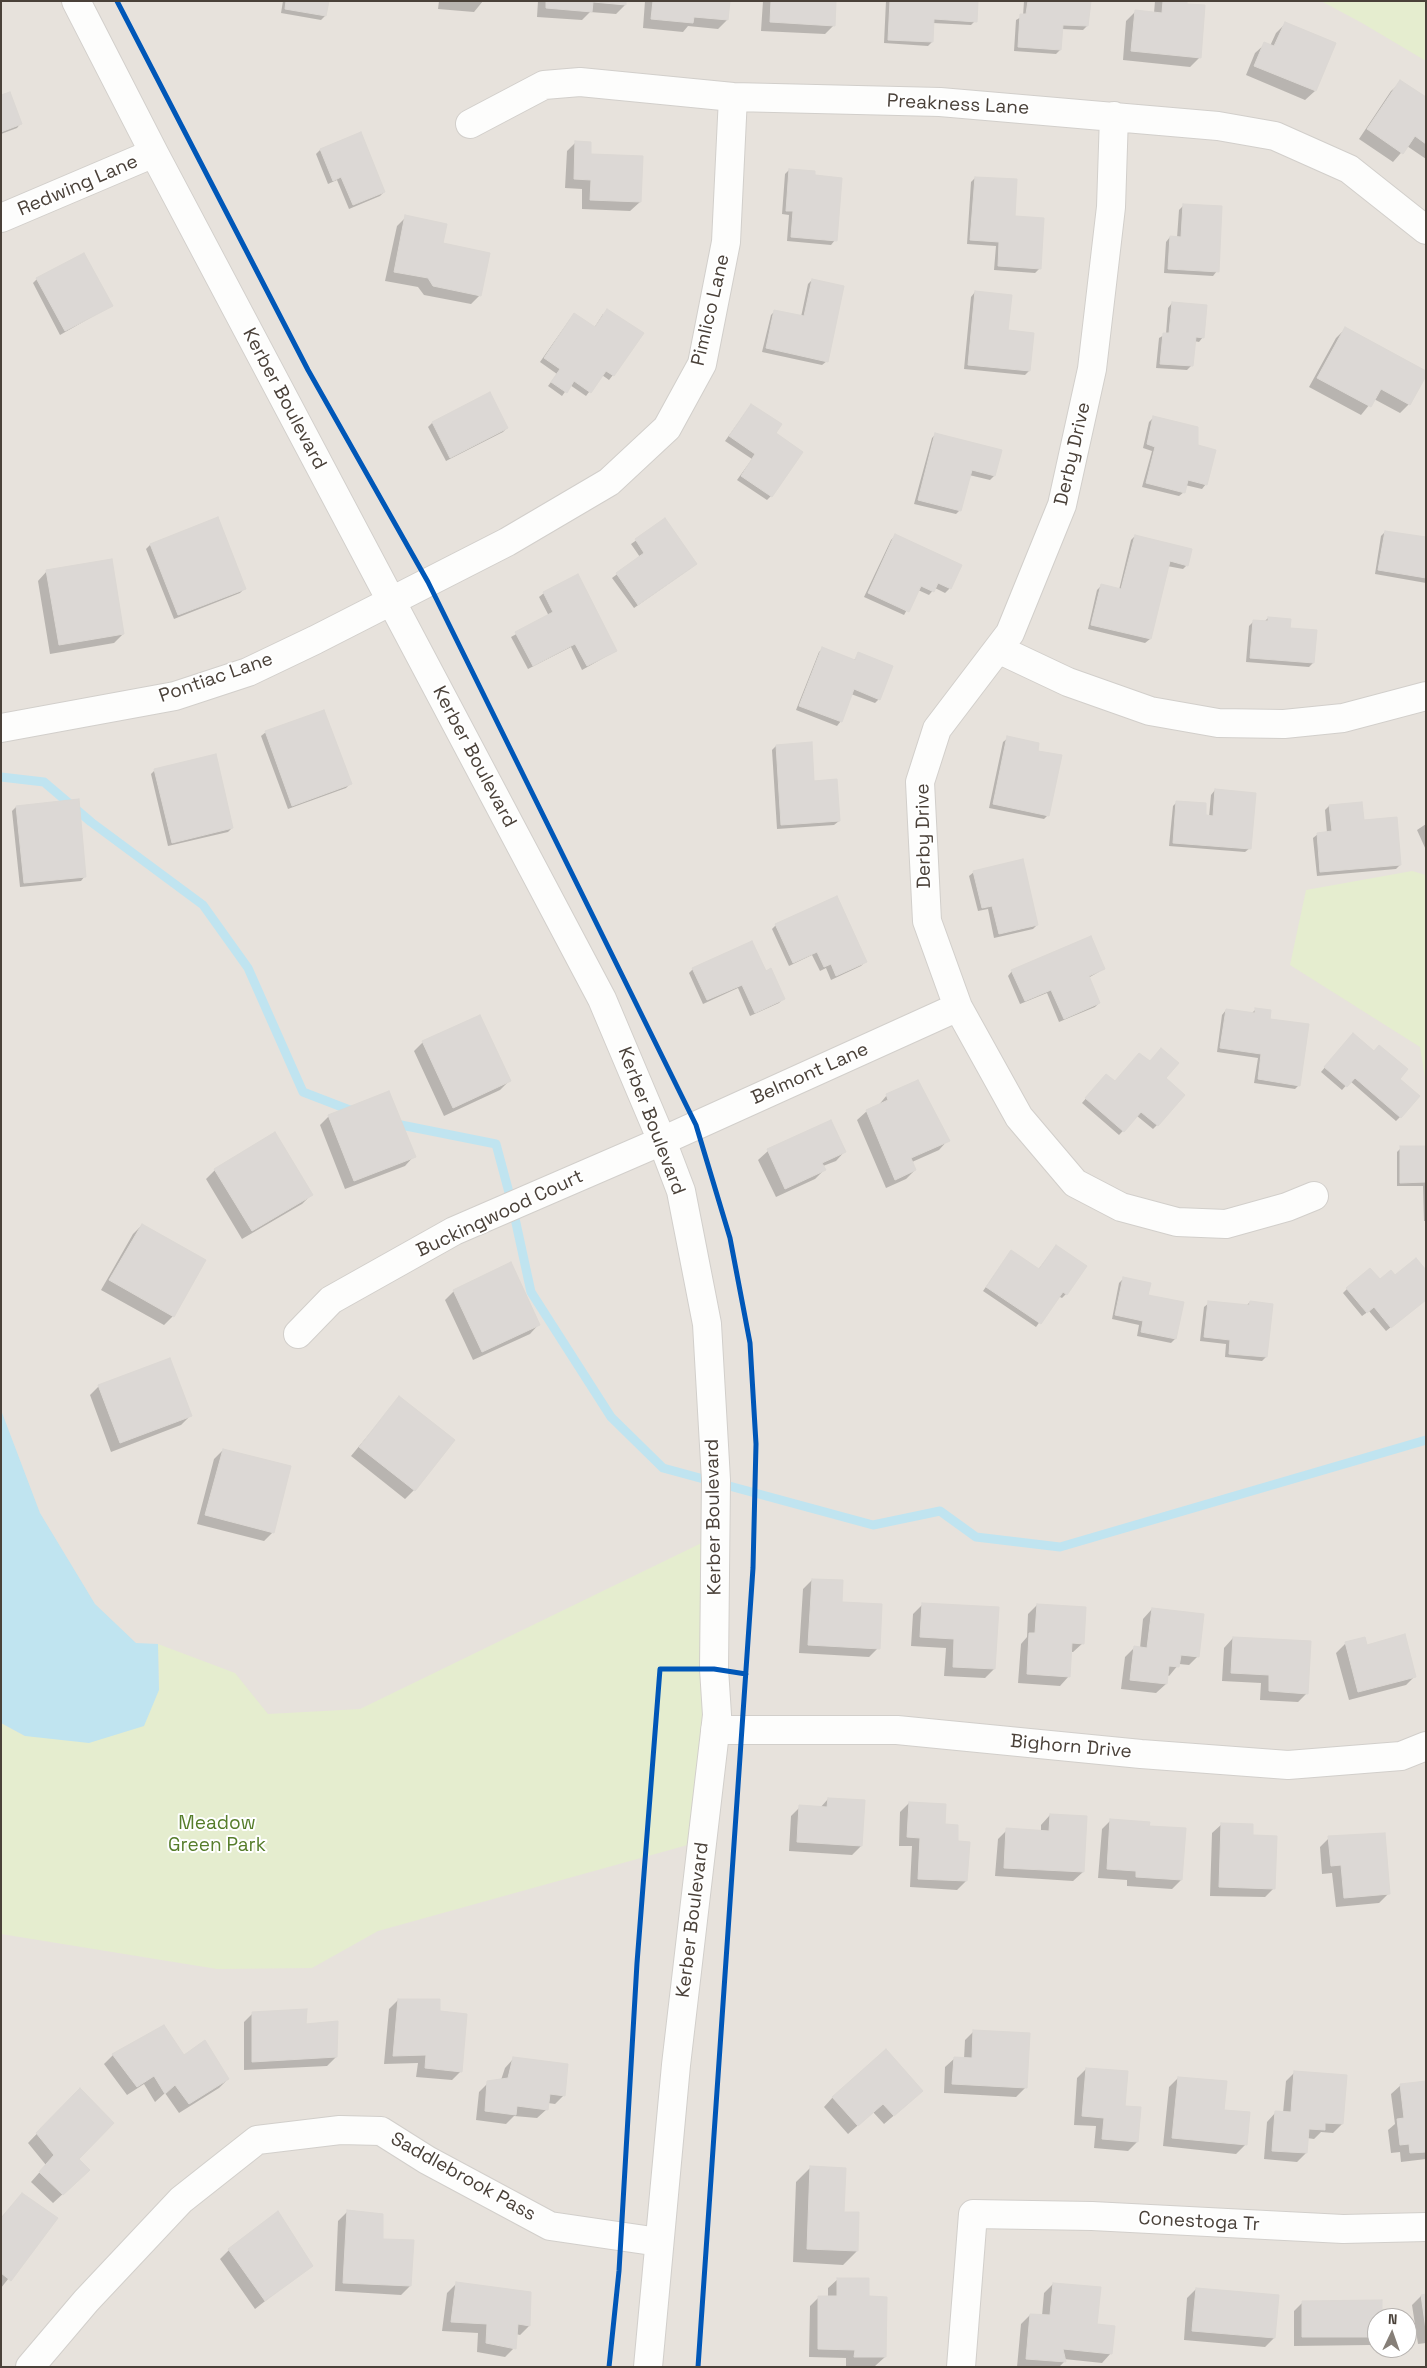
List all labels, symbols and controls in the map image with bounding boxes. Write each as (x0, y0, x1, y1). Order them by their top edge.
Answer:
street label: Preakness Lane (886, 90, 1030, 120)
street label: Redwing Lane (15, 150, 141, 222)
street label: Pimlico Lane (687, 252, 735, 368)
street label: Kerber Boulevard (237, 325, 331, 473)
street label: Derby Drive (1050, 400, 1096, 508)
street label: Pontiac Lane (156, 648, 276, 708)
street label: Kerber Boulevard (427, 683, 521, 831)
street label: Derby Drive (912, 783, 936, 889)
street label: Belmont Lane (748, 1038, 872, 1110)
street label: Kerber Boulevard (612, 1044, 690, 1198)
street label: Buckingwood Court (413, 1165, 587, 1263)
street label: Kerber Boulevard (701, 1439, 727, 1595)
street label: Bighorn Drive (1009, 1730, 1133, 1764)
park label: Meadow Green Park (168, 1813, 266, 1857)
street label: Kerber Boulevard (672, 1841, 714, 1999)
street label: Saddlebrook Pass (386, 2128, 540, 2226)
street label: Conestoga Tr (1138, 2207, 1260, 2237)
north arrow (1367, 2308, 1417, 2358)
text: N (1388, 2310, 1398, 2328)

